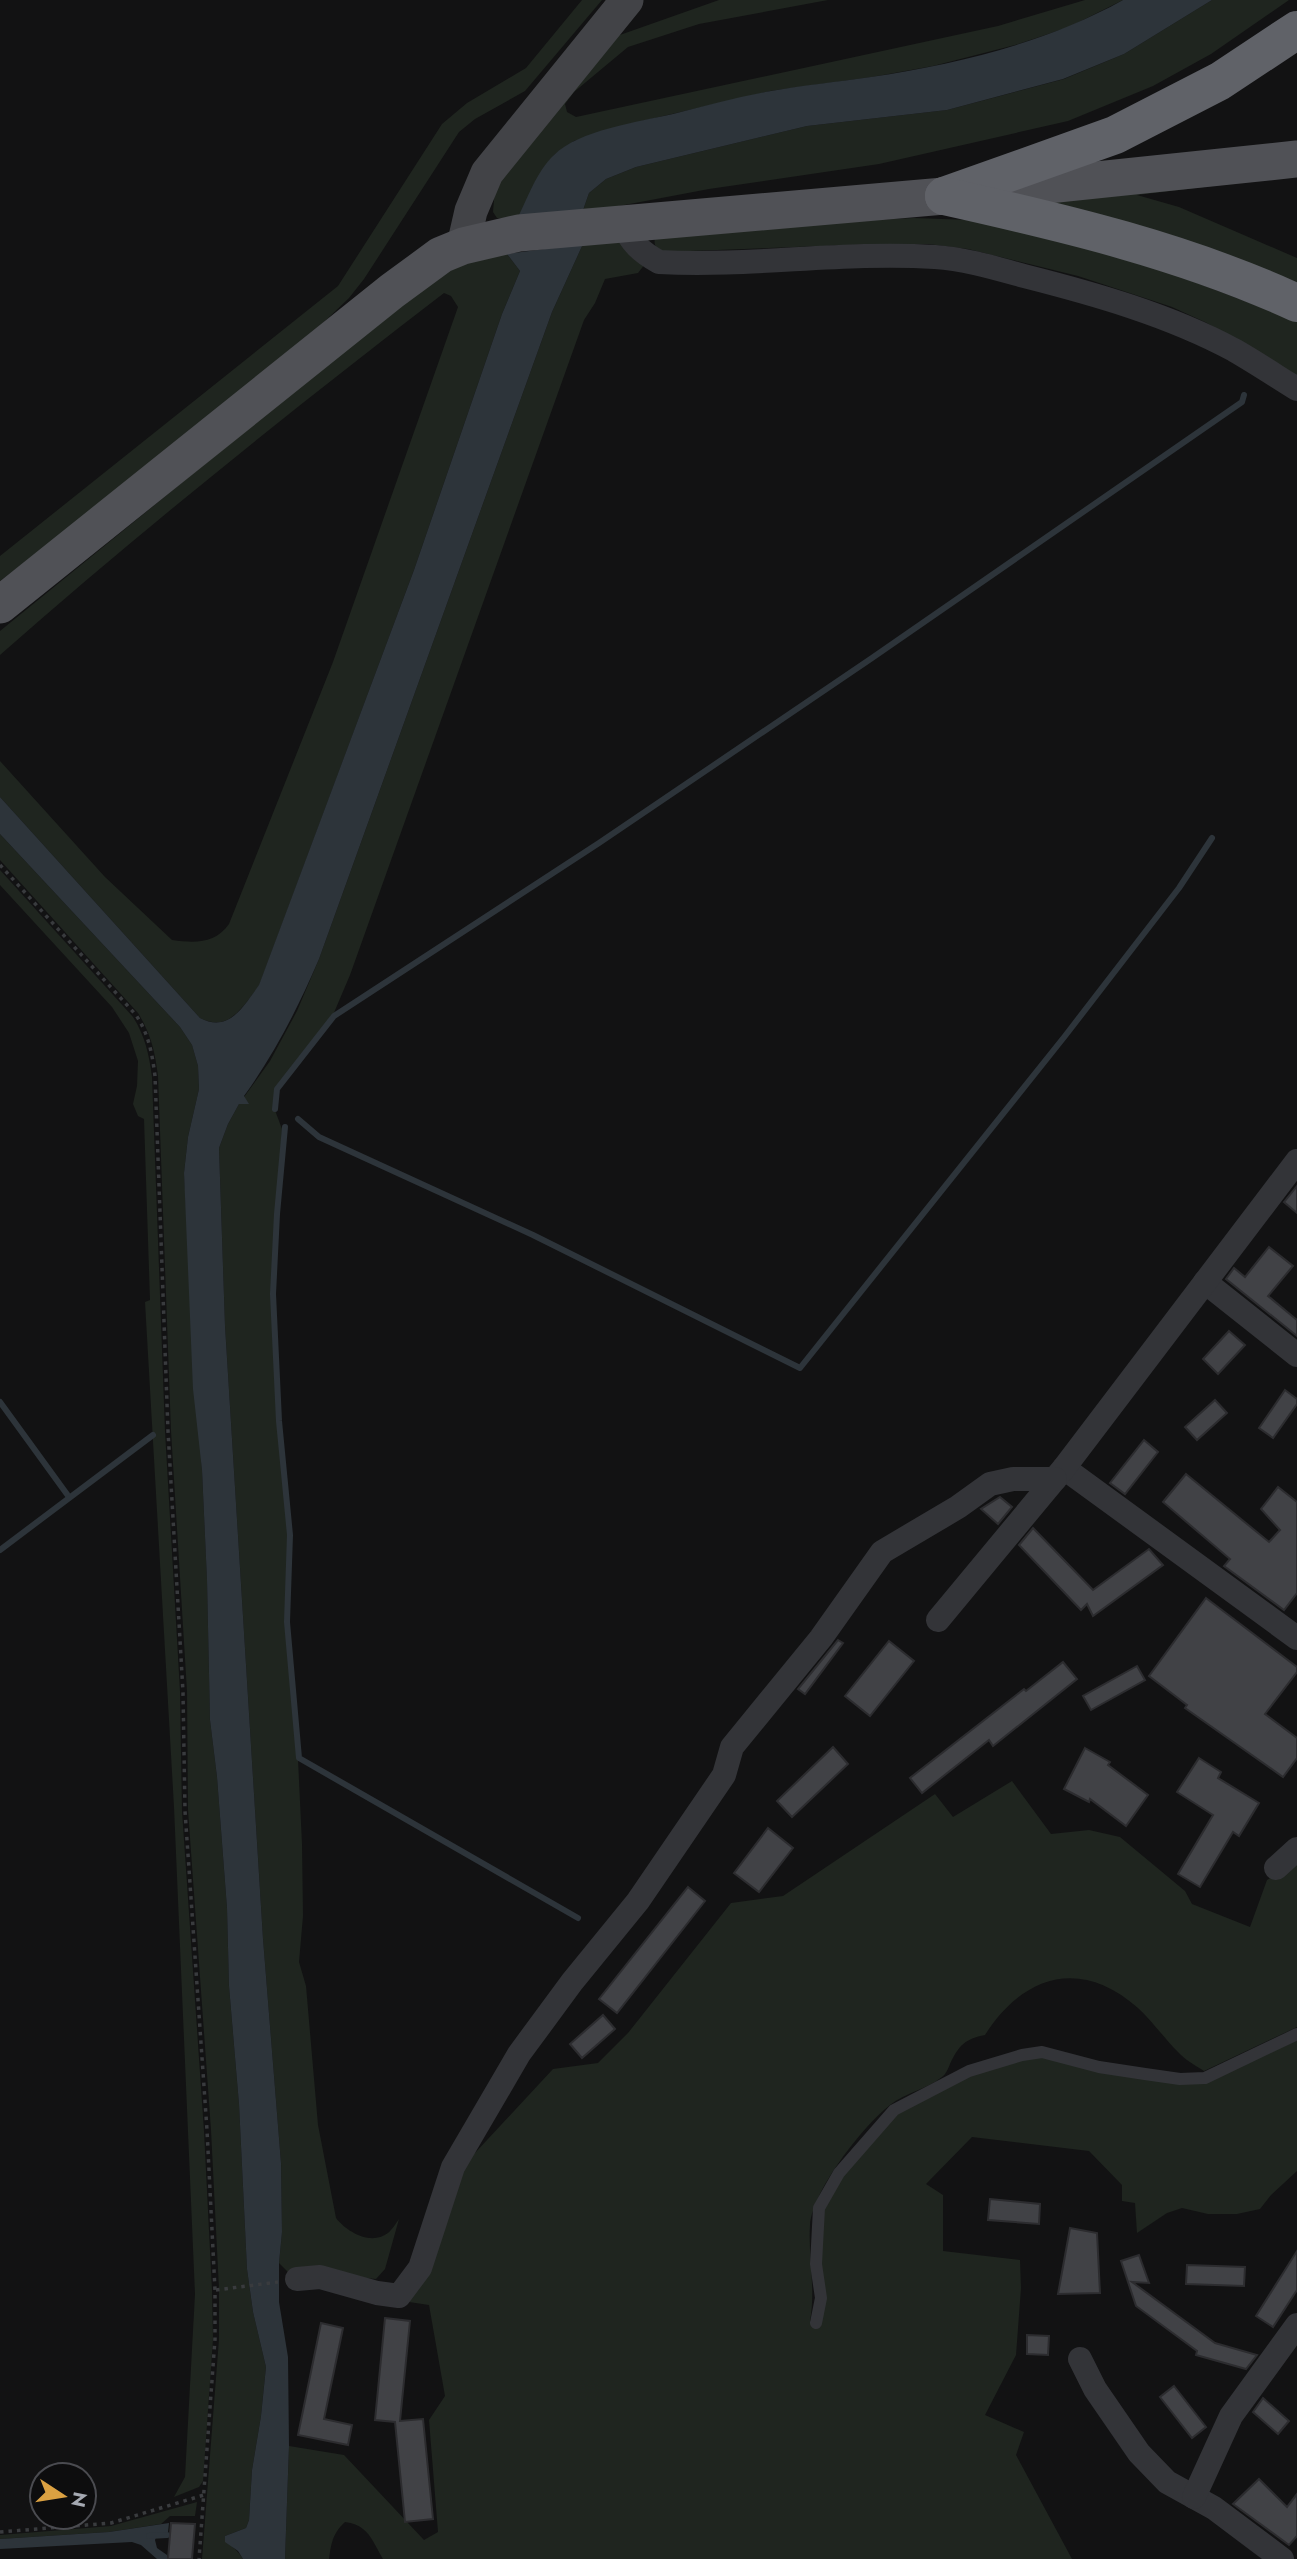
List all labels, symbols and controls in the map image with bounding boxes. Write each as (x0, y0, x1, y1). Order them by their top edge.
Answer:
north arrow (28, 2461, 98, 2531)
text: N (64, 2489, 94, 2510)

